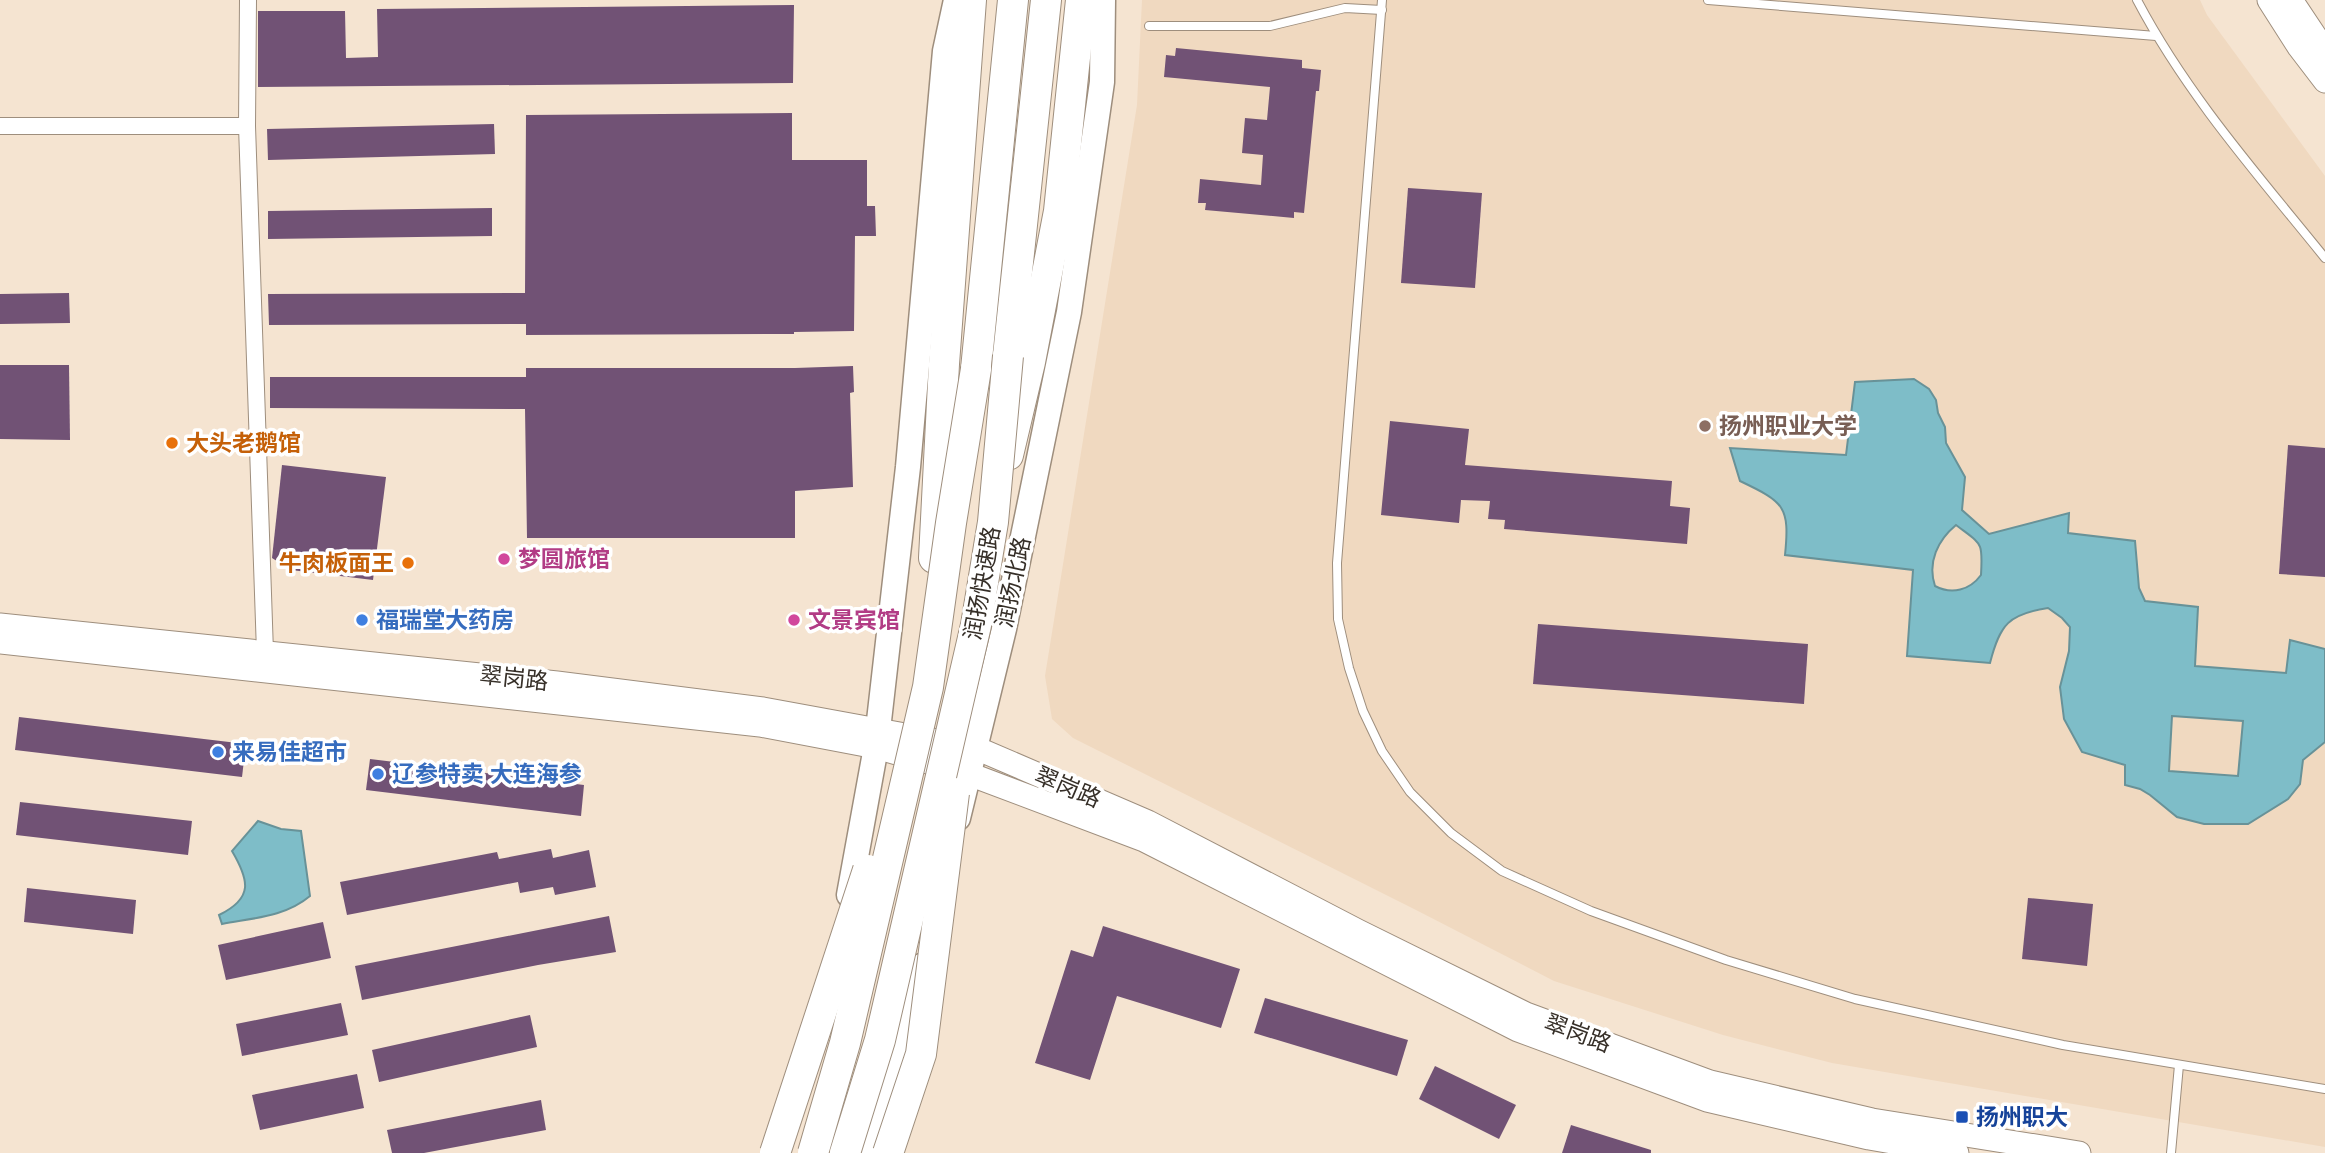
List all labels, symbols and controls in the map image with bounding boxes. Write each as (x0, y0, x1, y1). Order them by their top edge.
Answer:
place label: 扬州职业大学 (1719, 411, 1857, 441)
marker: 扬州职业大学 (1697, 418, 1713, 434)
place label: 大头老鹅馆 (186, 428, 301, 458)
marker: 大头老鹅馆 (164, 435, 180, 451)
street label: 润扬快速路 (957, 524, 1007, 642)
street label: 润扬北路 (989, 534, 1037, 630)
place label: 梦圆旅馆 (518, 544, 610, 574)
place label: 牛肉板面王 (279, 548, 394, 578)
marker: 梦圆旅馆 (496, 551, 512, 567)
marker: 牛肉板面王 (400, 555, 416, 571)
place label: 福瑞堂大药房 (376, 605, 514, 635)
place label: 文景宾馆 (808, 605, 900, 635)
marker: 福瑞堂大药房 (354, 612, 370, 628)
marker: 文景宾馆 (786, 612, 802, 628)
street label: 翠岗路 (478, 659, 550, 697)
place label: 来易佳超市 (232, 737, 347, 767)
marker: 来易佳超市 (210, 744, 226, 760)
place label: 辽参特卖 大连海参 (392, 759, 582, 789)
street label: 翠岗路 (1030, 760, 1106, 814)
marker: 辽参特卖 大连海参 (370, 766, 386, 782)
street label: 翠岗路 (1540, 1007, 1616, 1059)
place label: 扬州职大 (1976, 1102, 2068, 1132)
marker: 扬州职大 (1954, 1109, 1970, 1125)

